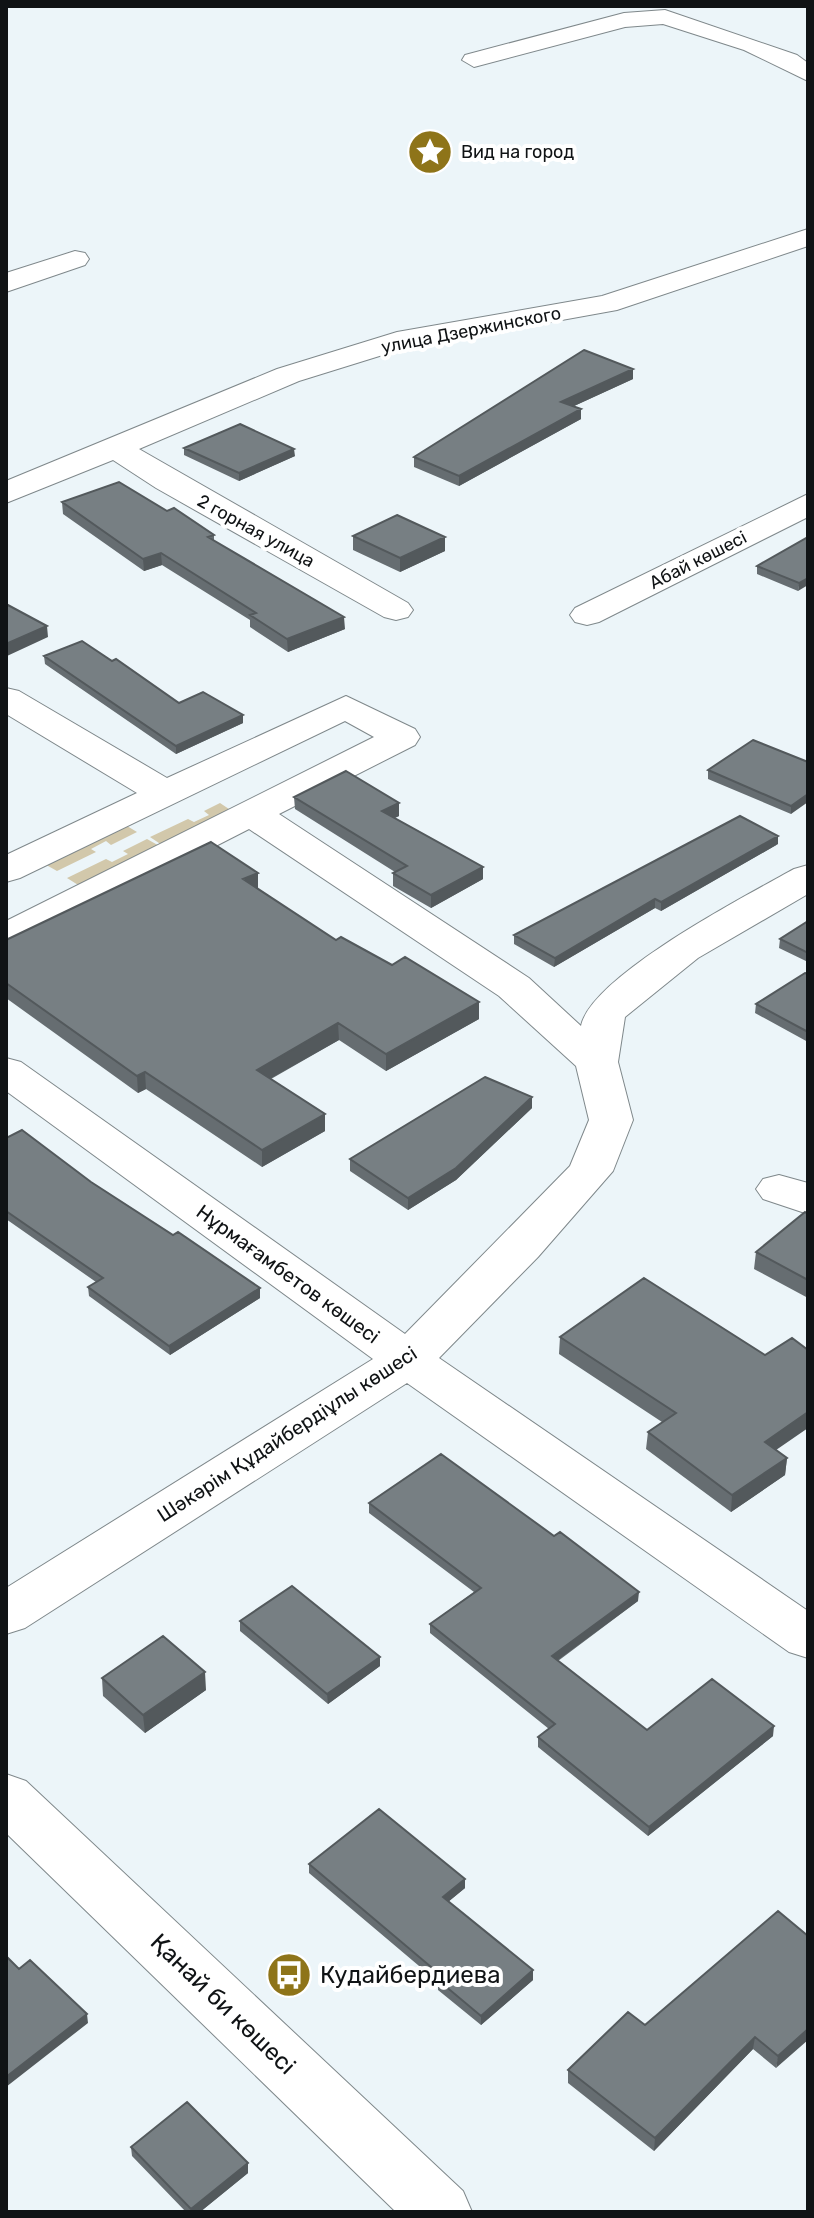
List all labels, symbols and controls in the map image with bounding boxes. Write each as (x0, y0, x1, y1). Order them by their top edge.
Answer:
place icon: Вид на город (406, 128, 454, 176)
place label: Вид на город (461, 141, 574, 163)
street label: улица Дзержинского (379, 302, 563, 358)
street label: 2 горная улица (194, 490, 318, 572)
street label: Абай көшесі (646, 526, 750, 594)
street label: Нұрмағамбетов көшесі (192, 1199, 384, 1349)
street label: Шәкәрім Құдайбердіұлы көшесі (153, 1341, 421, 1527)
street label: Қанай би көшесі (145, 1928, 301, 2080)
bus stop icon: Кудайбердиева (265, 1951, 313, 1999)
place label: Кудайбердиева (320, 1961, 500, 1989)

